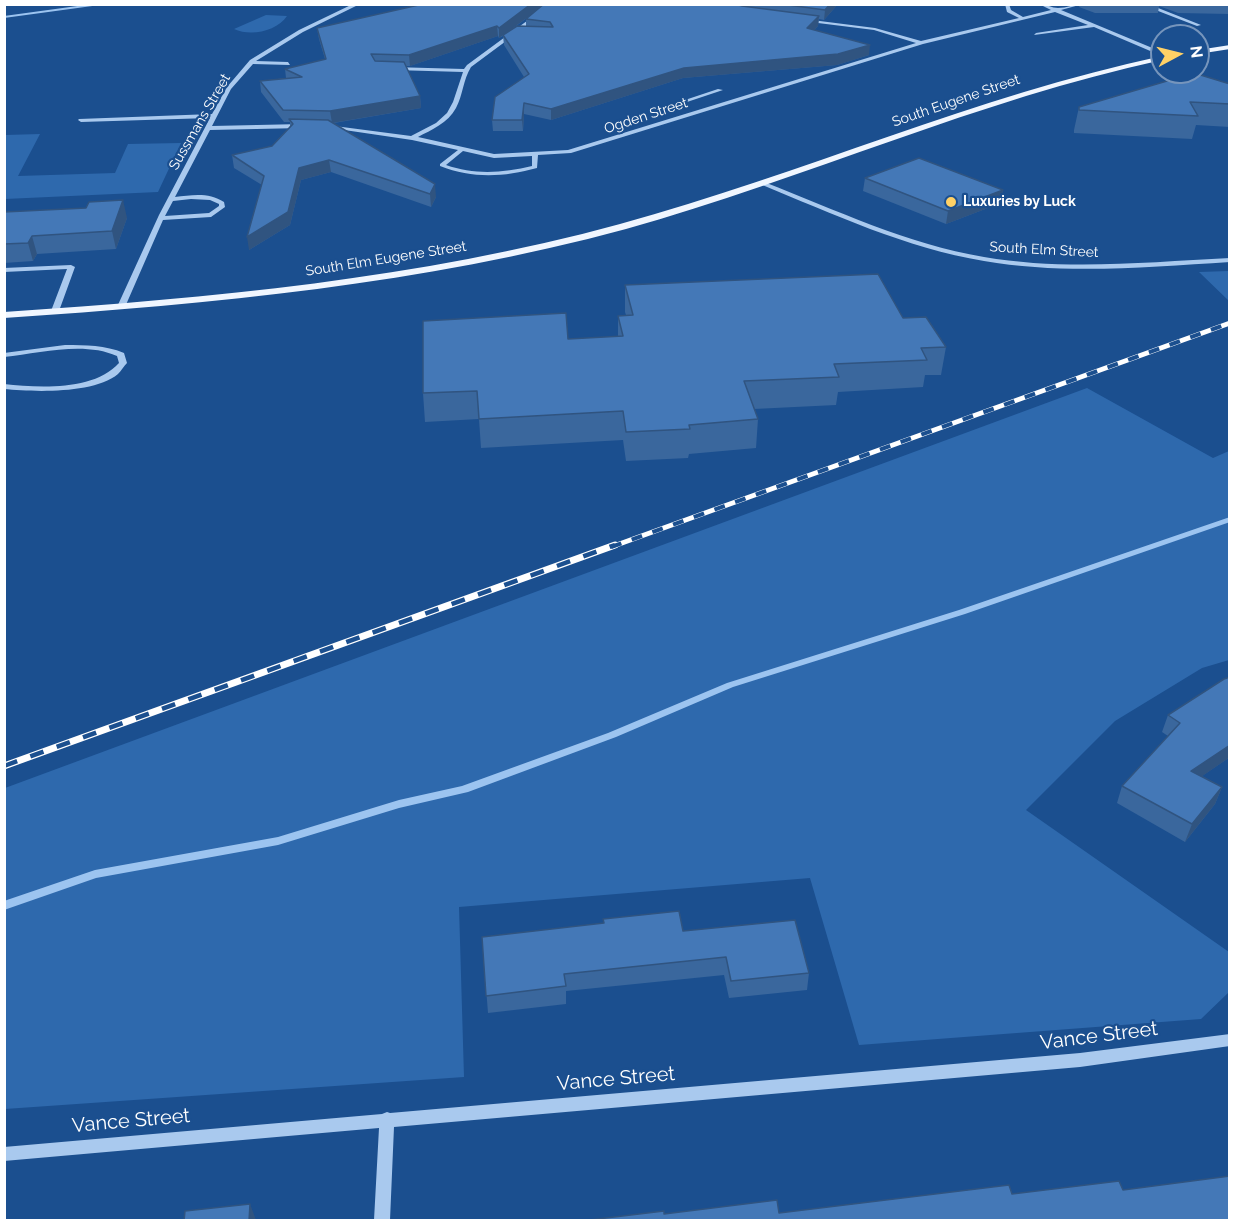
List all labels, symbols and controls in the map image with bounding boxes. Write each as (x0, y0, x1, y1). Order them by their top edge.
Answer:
north arrow (1150, 24, 1210, 84)
text: N (1186, 45, 1207, 59)
street label: Sussmans Street (166, 71, 234, 173)
street label: South Eugene Street (890, 71, 1022, 131)
street label: Ogden Street (602, 95, 690, 137)
place label: Luxuries by Luck (963, 194, 1076, 210)
marker: Luxuries by Luck (944, 195, 958, 209)
street label: South Elm Eugene Street (304, 238, 468, 280)
street label: South Elm Street (989, 239, 1099, 261)
street label: Vance Street (1039, 1017, 1159, 1055)
street label: Vance Street (556, 1062, 676, 1096)
street label: Vance Street (71, 1104, 191, 1138)

